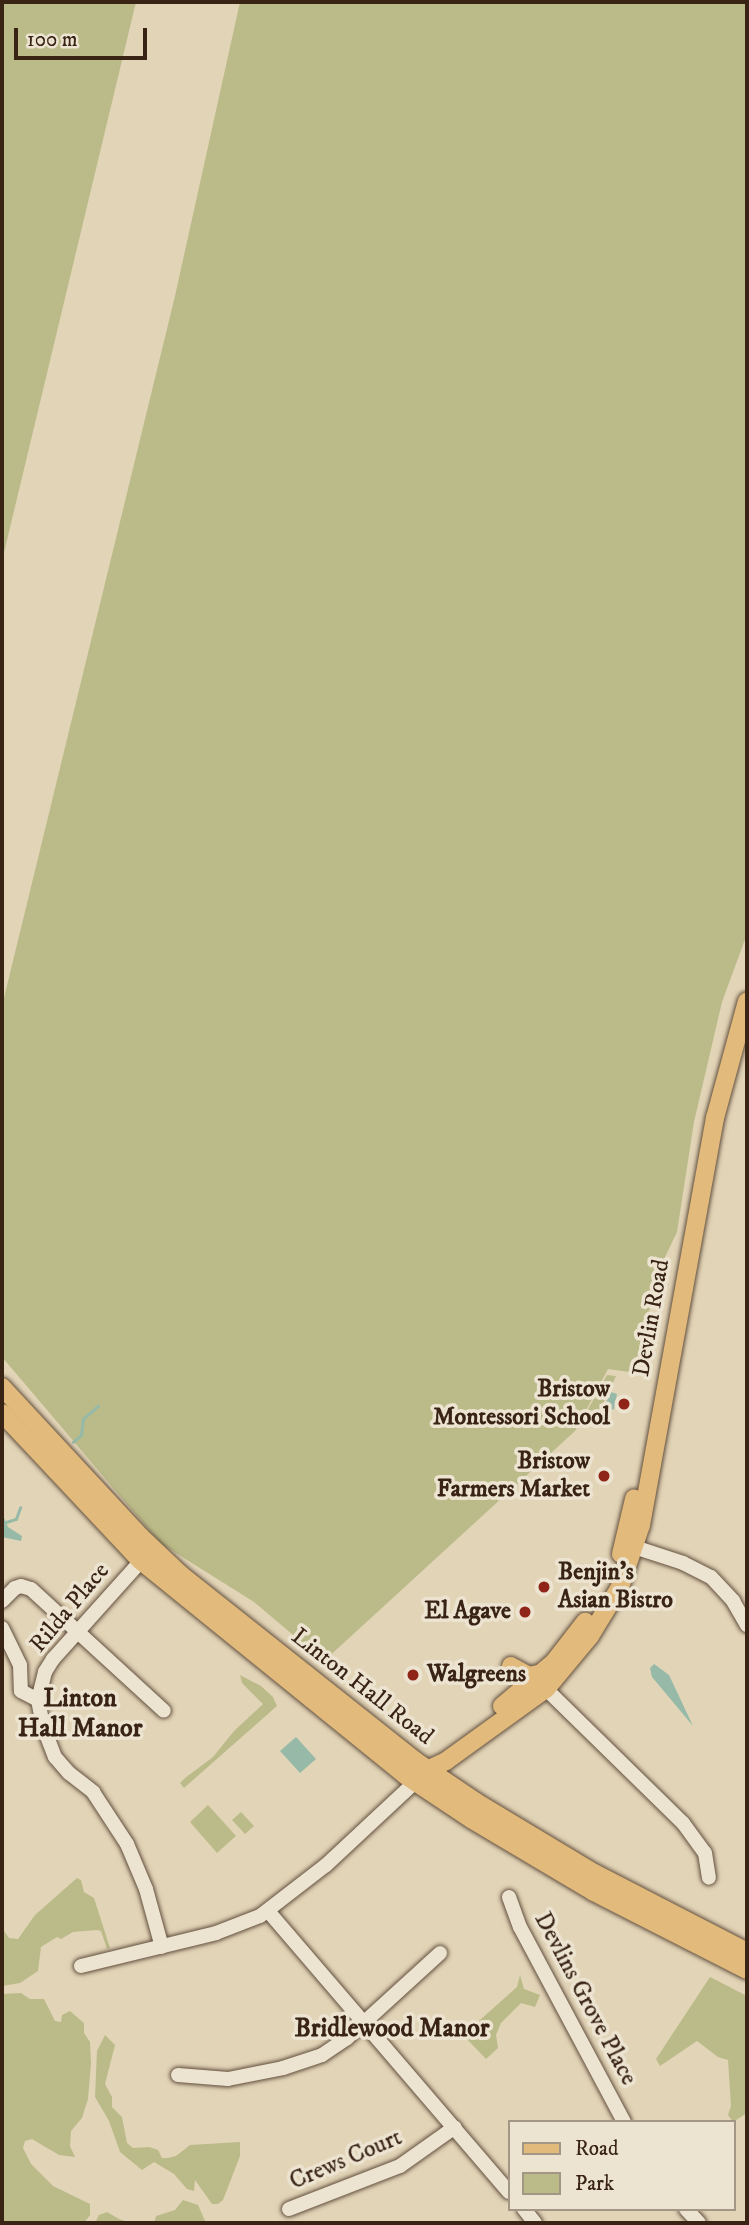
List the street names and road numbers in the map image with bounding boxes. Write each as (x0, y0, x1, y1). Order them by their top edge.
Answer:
street label: Devlin Road (628, 1257, 676, 1379)
street label: Rilda Place (24, 1557, 116, 1659)
street label: Linton Hall Road (285, 1623, 439, 1751)
street label: Devlins Grove Place (527, 1908, 643, 2090)
street label: Crews Court (286, 2123, 406, 2197)

